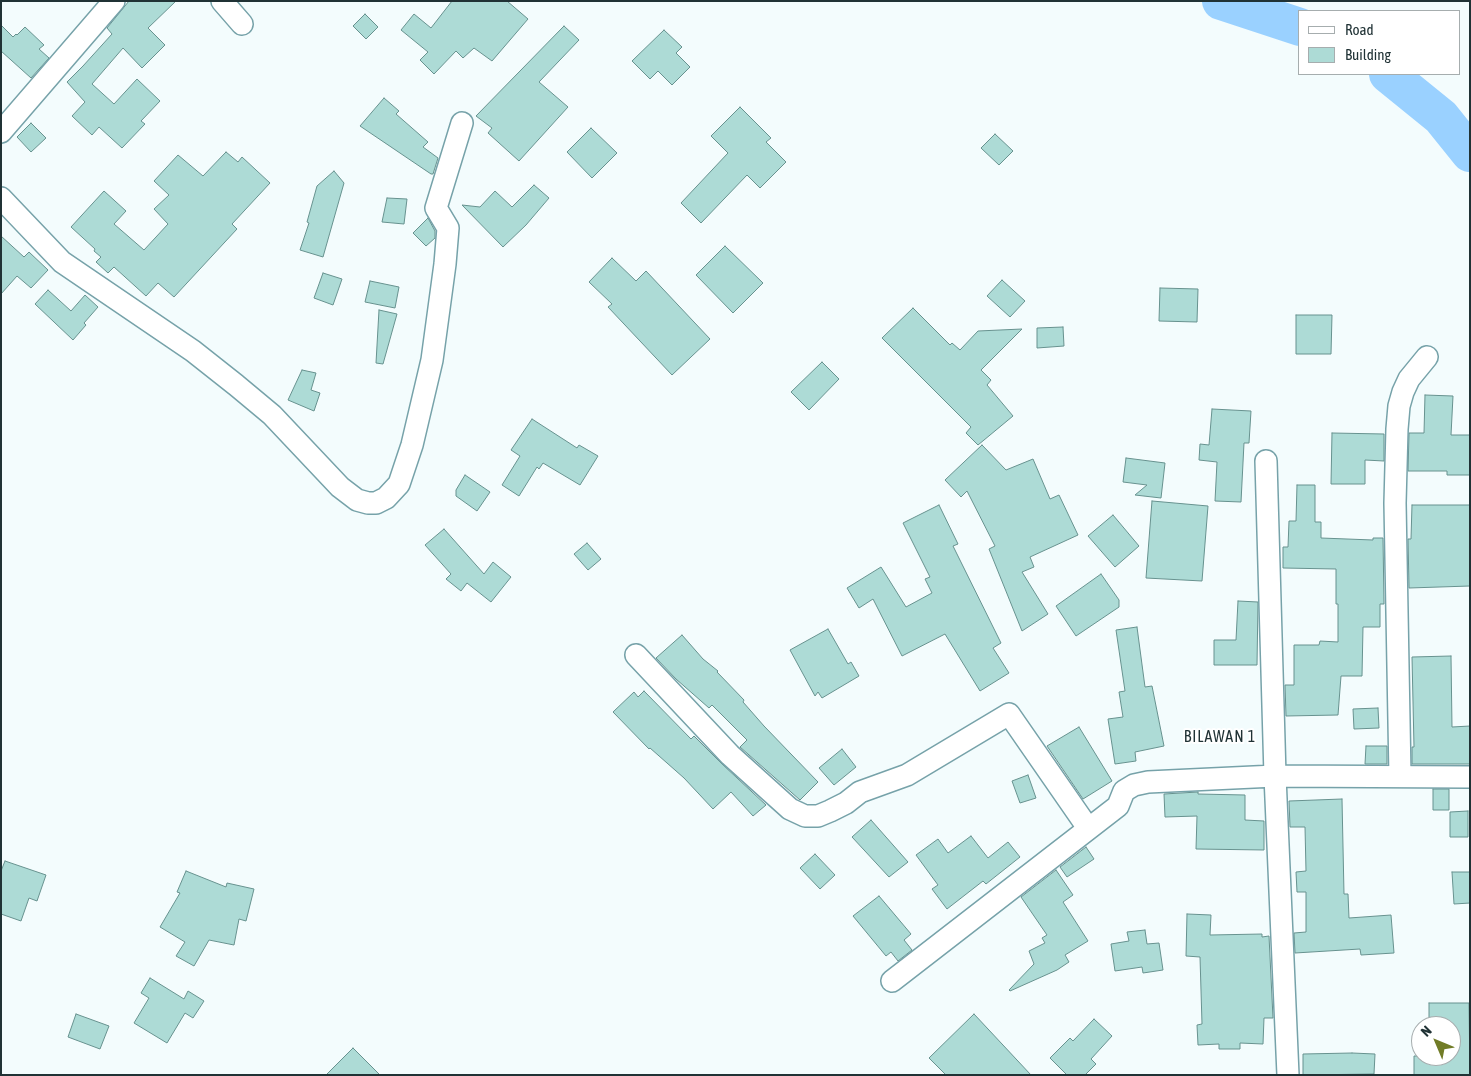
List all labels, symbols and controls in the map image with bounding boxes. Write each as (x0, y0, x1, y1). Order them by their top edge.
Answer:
legend (1298, 10, 1461, 75)
text: Road (1345, 21, 1374, 38)
text: Building (1345, 46, 1391, 63)
district label: BILAWAN 1 (1183, 727, 1257, 747)
north arrow (1411, 1016, 1461, 1066)
text: N (1418, 1023, 1435, 1040)

